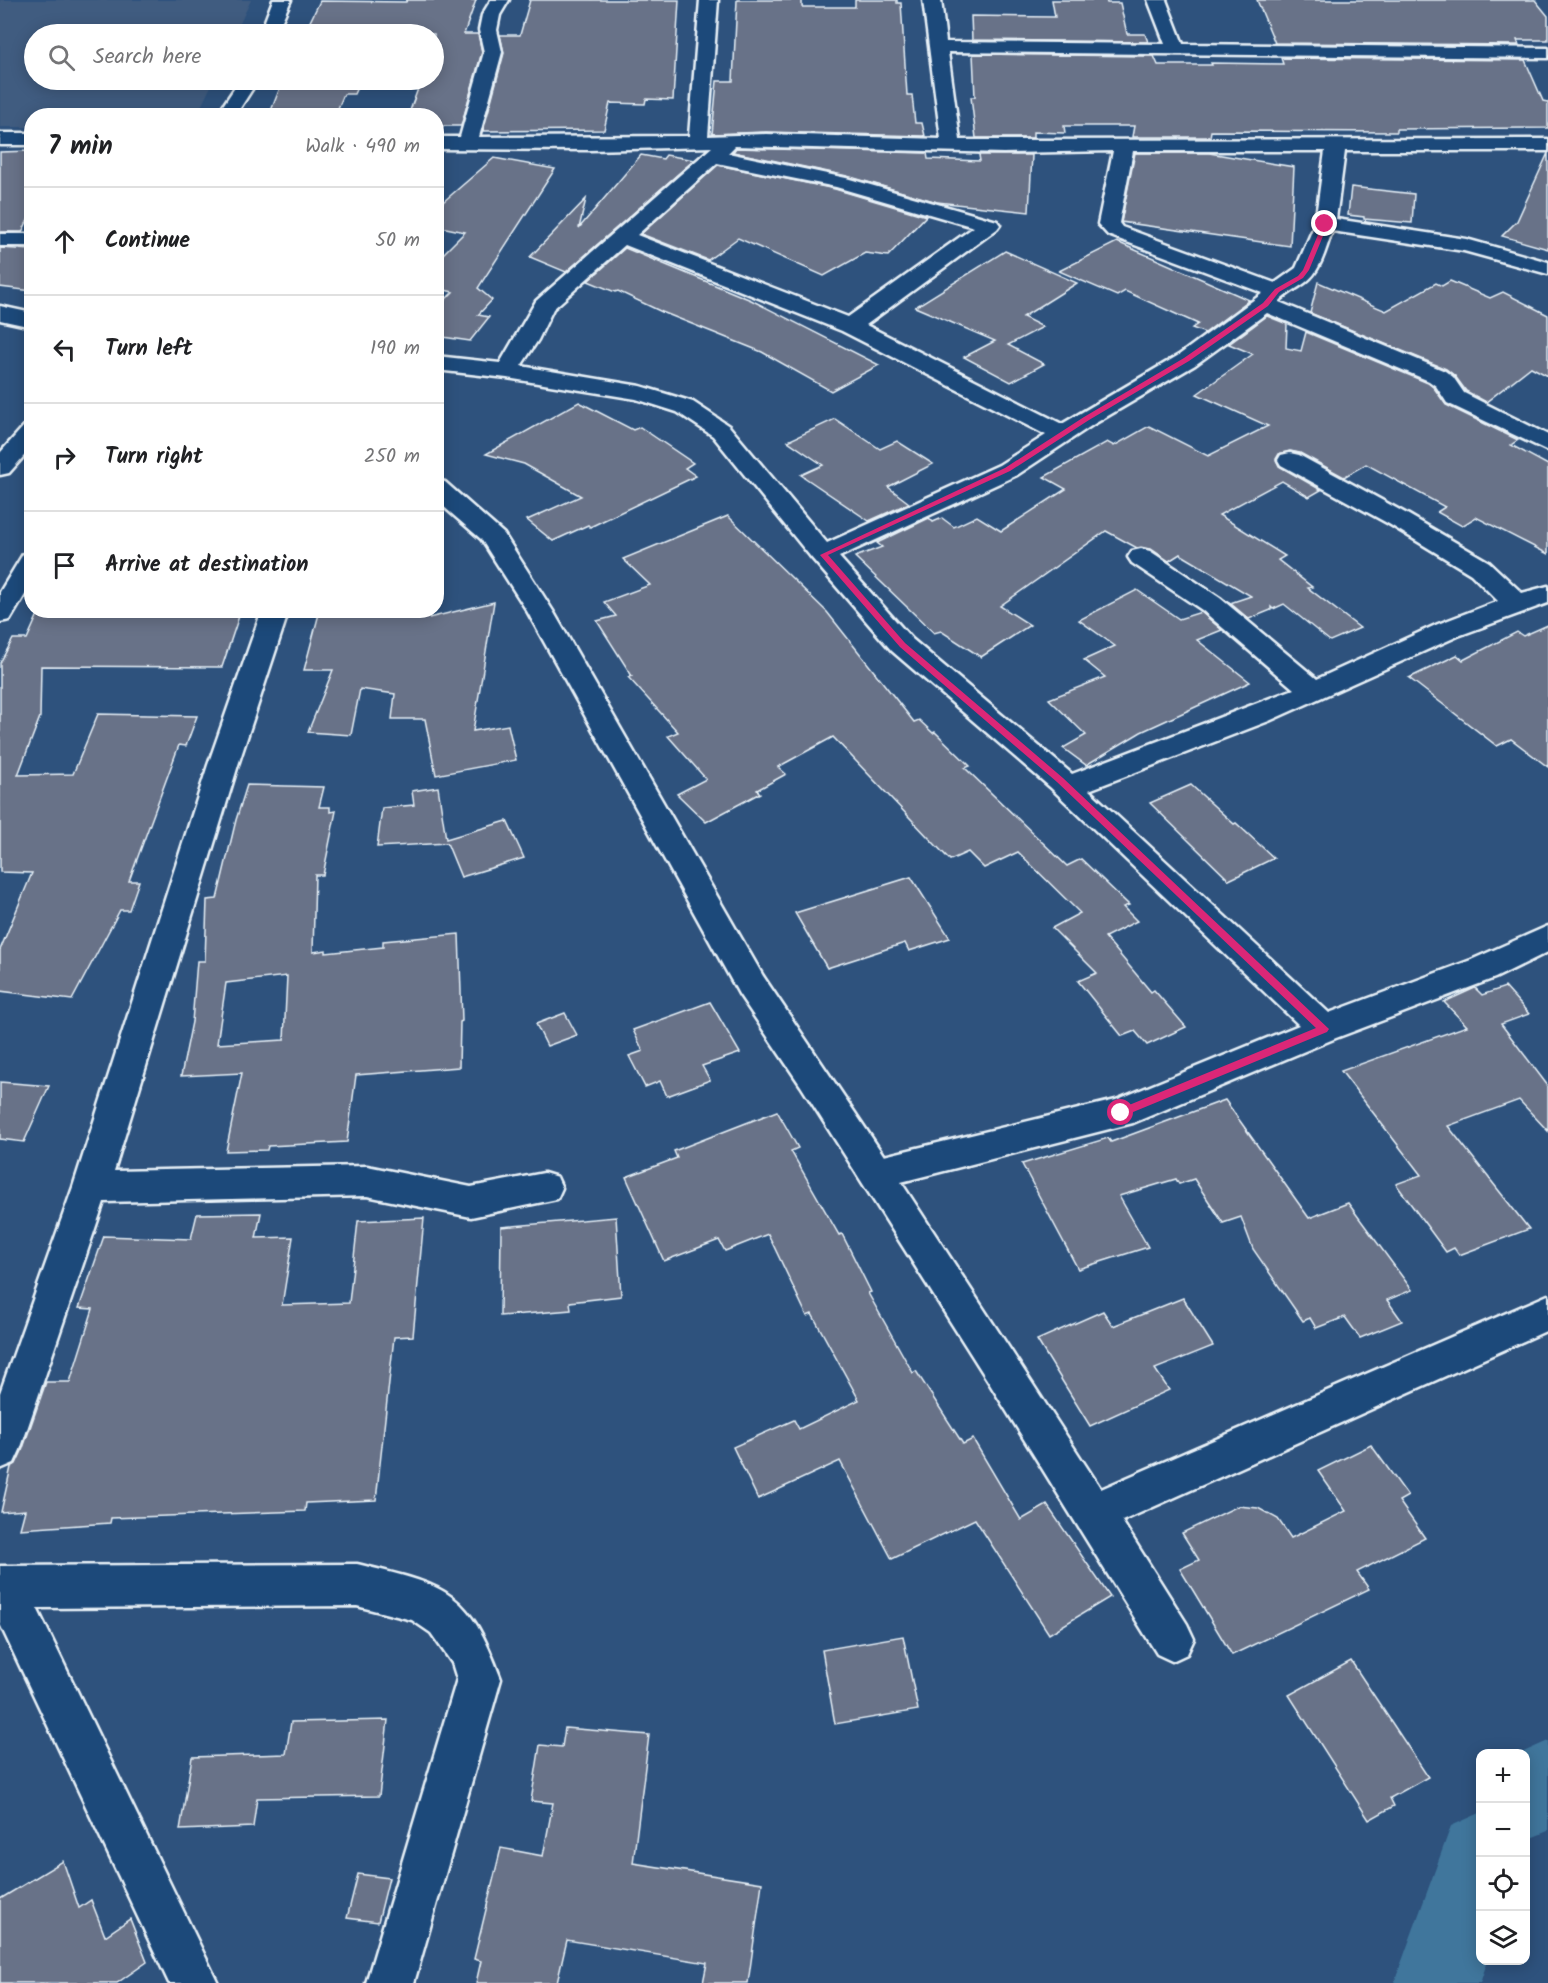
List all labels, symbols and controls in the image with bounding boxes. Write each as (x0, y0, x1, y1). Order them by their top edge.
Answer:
search box (24, 24, 444, 90)
text: Search here (93, 40, 201, 75)
icon: search (45, 41, 78, 74)
text: 7 min (48, 126, 113, 168)
text: Walk · 490 m (305, 131, 420, 163)
route end (1311, 210, 1337, 236)
text: Continue (105, 224, 190, 259)
icon: ahead (48, 225, 81, 258)
text: 50 m (375, 225, 420, 257)
text: Turn left (105, 332, 192, 367)
icon: left (48, 333, 81, 366)
text: 190 m (370, 333, 420, 365)
text: Turn right (105, 440, 203, 475)
icon: right (48, 441, 81, 474)
text: 250 m (364, 441, 420, 473)
text: Arrive at destination (105, 548, 308, 583)
icon: arrive (48, 549, 81, 582)
route start (1107, 1099, 1133, 1125)
map controls (1476, 1749, 1530, 1965)
button: + (1476, 1749, 1530, 1803)
button: − (1476, 1803, 1530, 1857)
button: locate (1476, 1857, 1530, 1911)
button: layers (1476, 1911, 1530, 1965)

